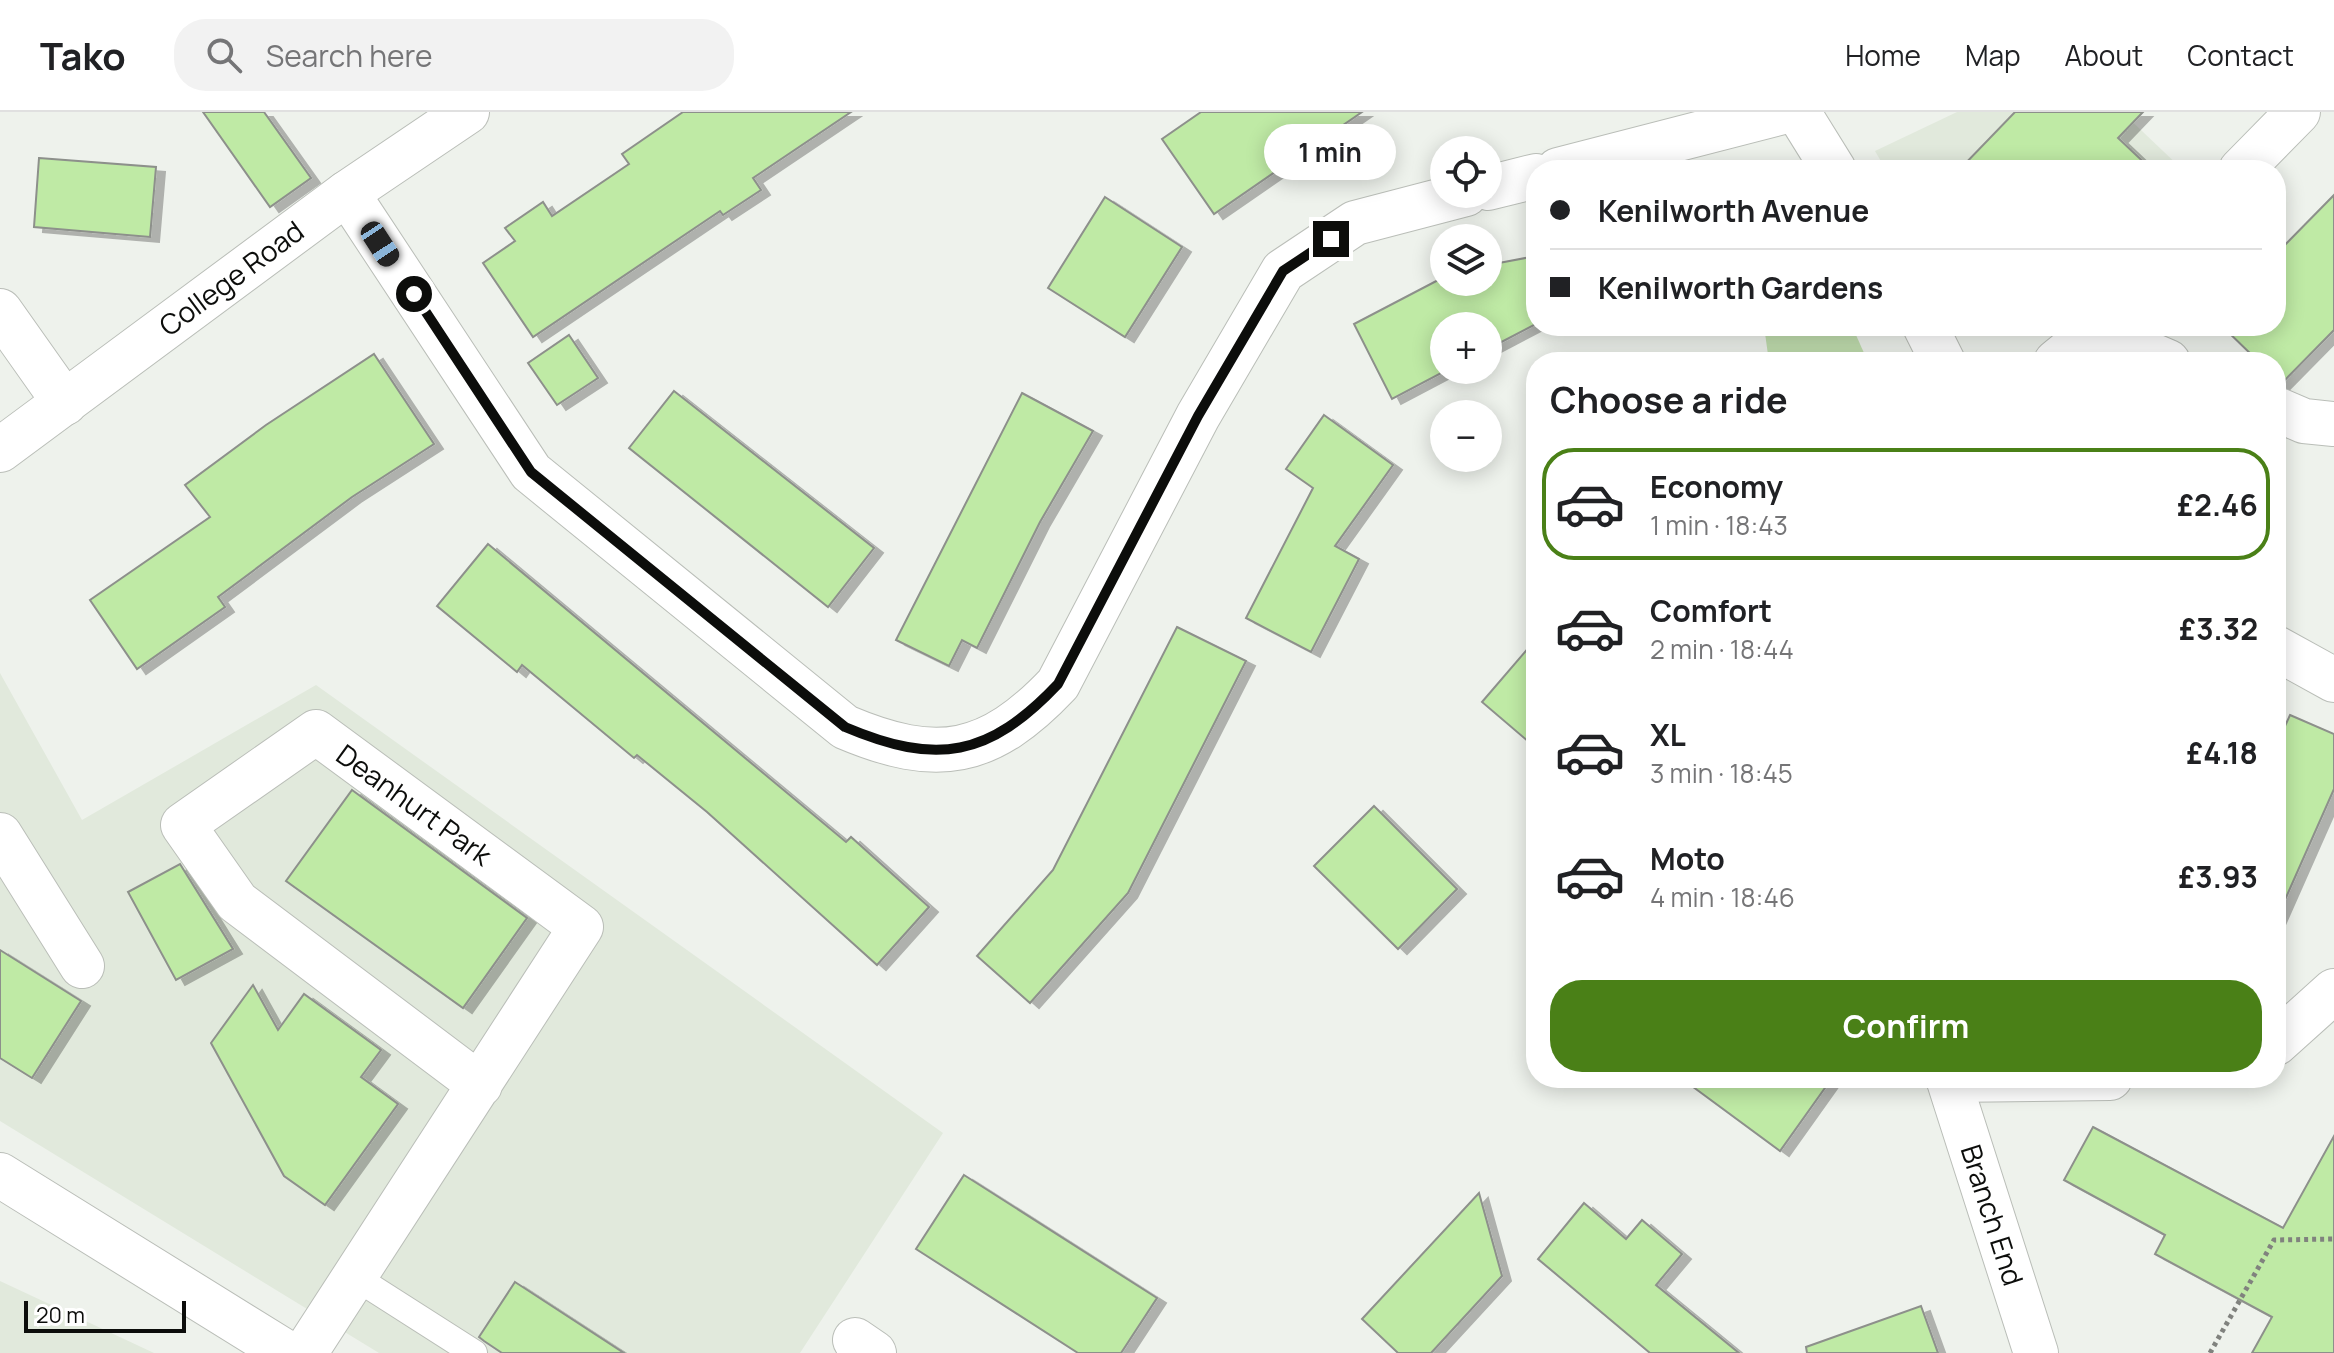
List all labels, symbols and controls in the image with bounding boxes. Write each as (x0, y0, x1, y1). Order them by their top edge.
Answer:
search box (174, 19, 734, 91)
text: Tako (40, 29, 126, 81)
icon: search (202, 33, 246, 77)
text: Search here (266, 35, 433, 76)
text: Home (1845, 36, 1921, 74)
text: Map (1965, 36, 2021, 74)
text: About (2065, 36, 2143, 74)
text: Contact (2187, 36, 2294, 74)
callout: 1 min (1265, 123, 1397, 179)
text: 1 min (1298, 134, 1362, 170)
map controls (1430, 136, 1502, 472)
button: locate (1430, 136, 1502, 208)
text: Kenilworth Avenue (1598, 190, 1869, 231)
street label: College Road (151, 212, 311, 344)
car (357, 217, 403, 271)
route end (1313, 221, 1349, 257)
button: layers (1430, 224, 1502, 296)
text: Kenilworth Gardens (1598, 267, 1883, 308)
route start (396, 276, 432, 312)
button: + (1430, 312, 1502, 384)
text: Choose a ride (1550, 375, 1788, 424)
button: − (1430, 400, 1502, 472)
text: Economy (1650, 466, 1783, 507)
icon: car (1554, 468, 1626, 540)
text: £2.46 (2177, 484, 2258, 525)
text: 1 min · 18:43 (1650, 507, 1788, 543)
text: Comfort (1650, 590, 1772, 631)
icon: car (1554, 592, 1626, 664)
text: £3.32 (2179, 608, 2258, 649)
text: 2 min · 18:44 (1650, 631, 1794, 667)
text: XL (1650, 714, 1686, 755)
icon: car (1554, 716, 1626, 788)
text: £4.18 (2186, 732, 2258, 773)
street label: Deanhurt Park (329, 735, 501, 874)
text: 3 min · 18:45 (1650, 755, 1793, 791)
text: Moto (1650, 838, 1725, 879)
icon: car (1554, 840, 1626, 912)
text: £3.93 (2178, 856, 2258, 897)
text: 4 min · 18:46 (1650, 879, 1795, 915)
button: Confirm (1550, 980, 2262, 1072)
street label: Branch End (1953, 1140, 2033, 1290)
scale bar (24, 1297, 186, 1333)
text: 20 m (36, 1300, 85, 1330)

